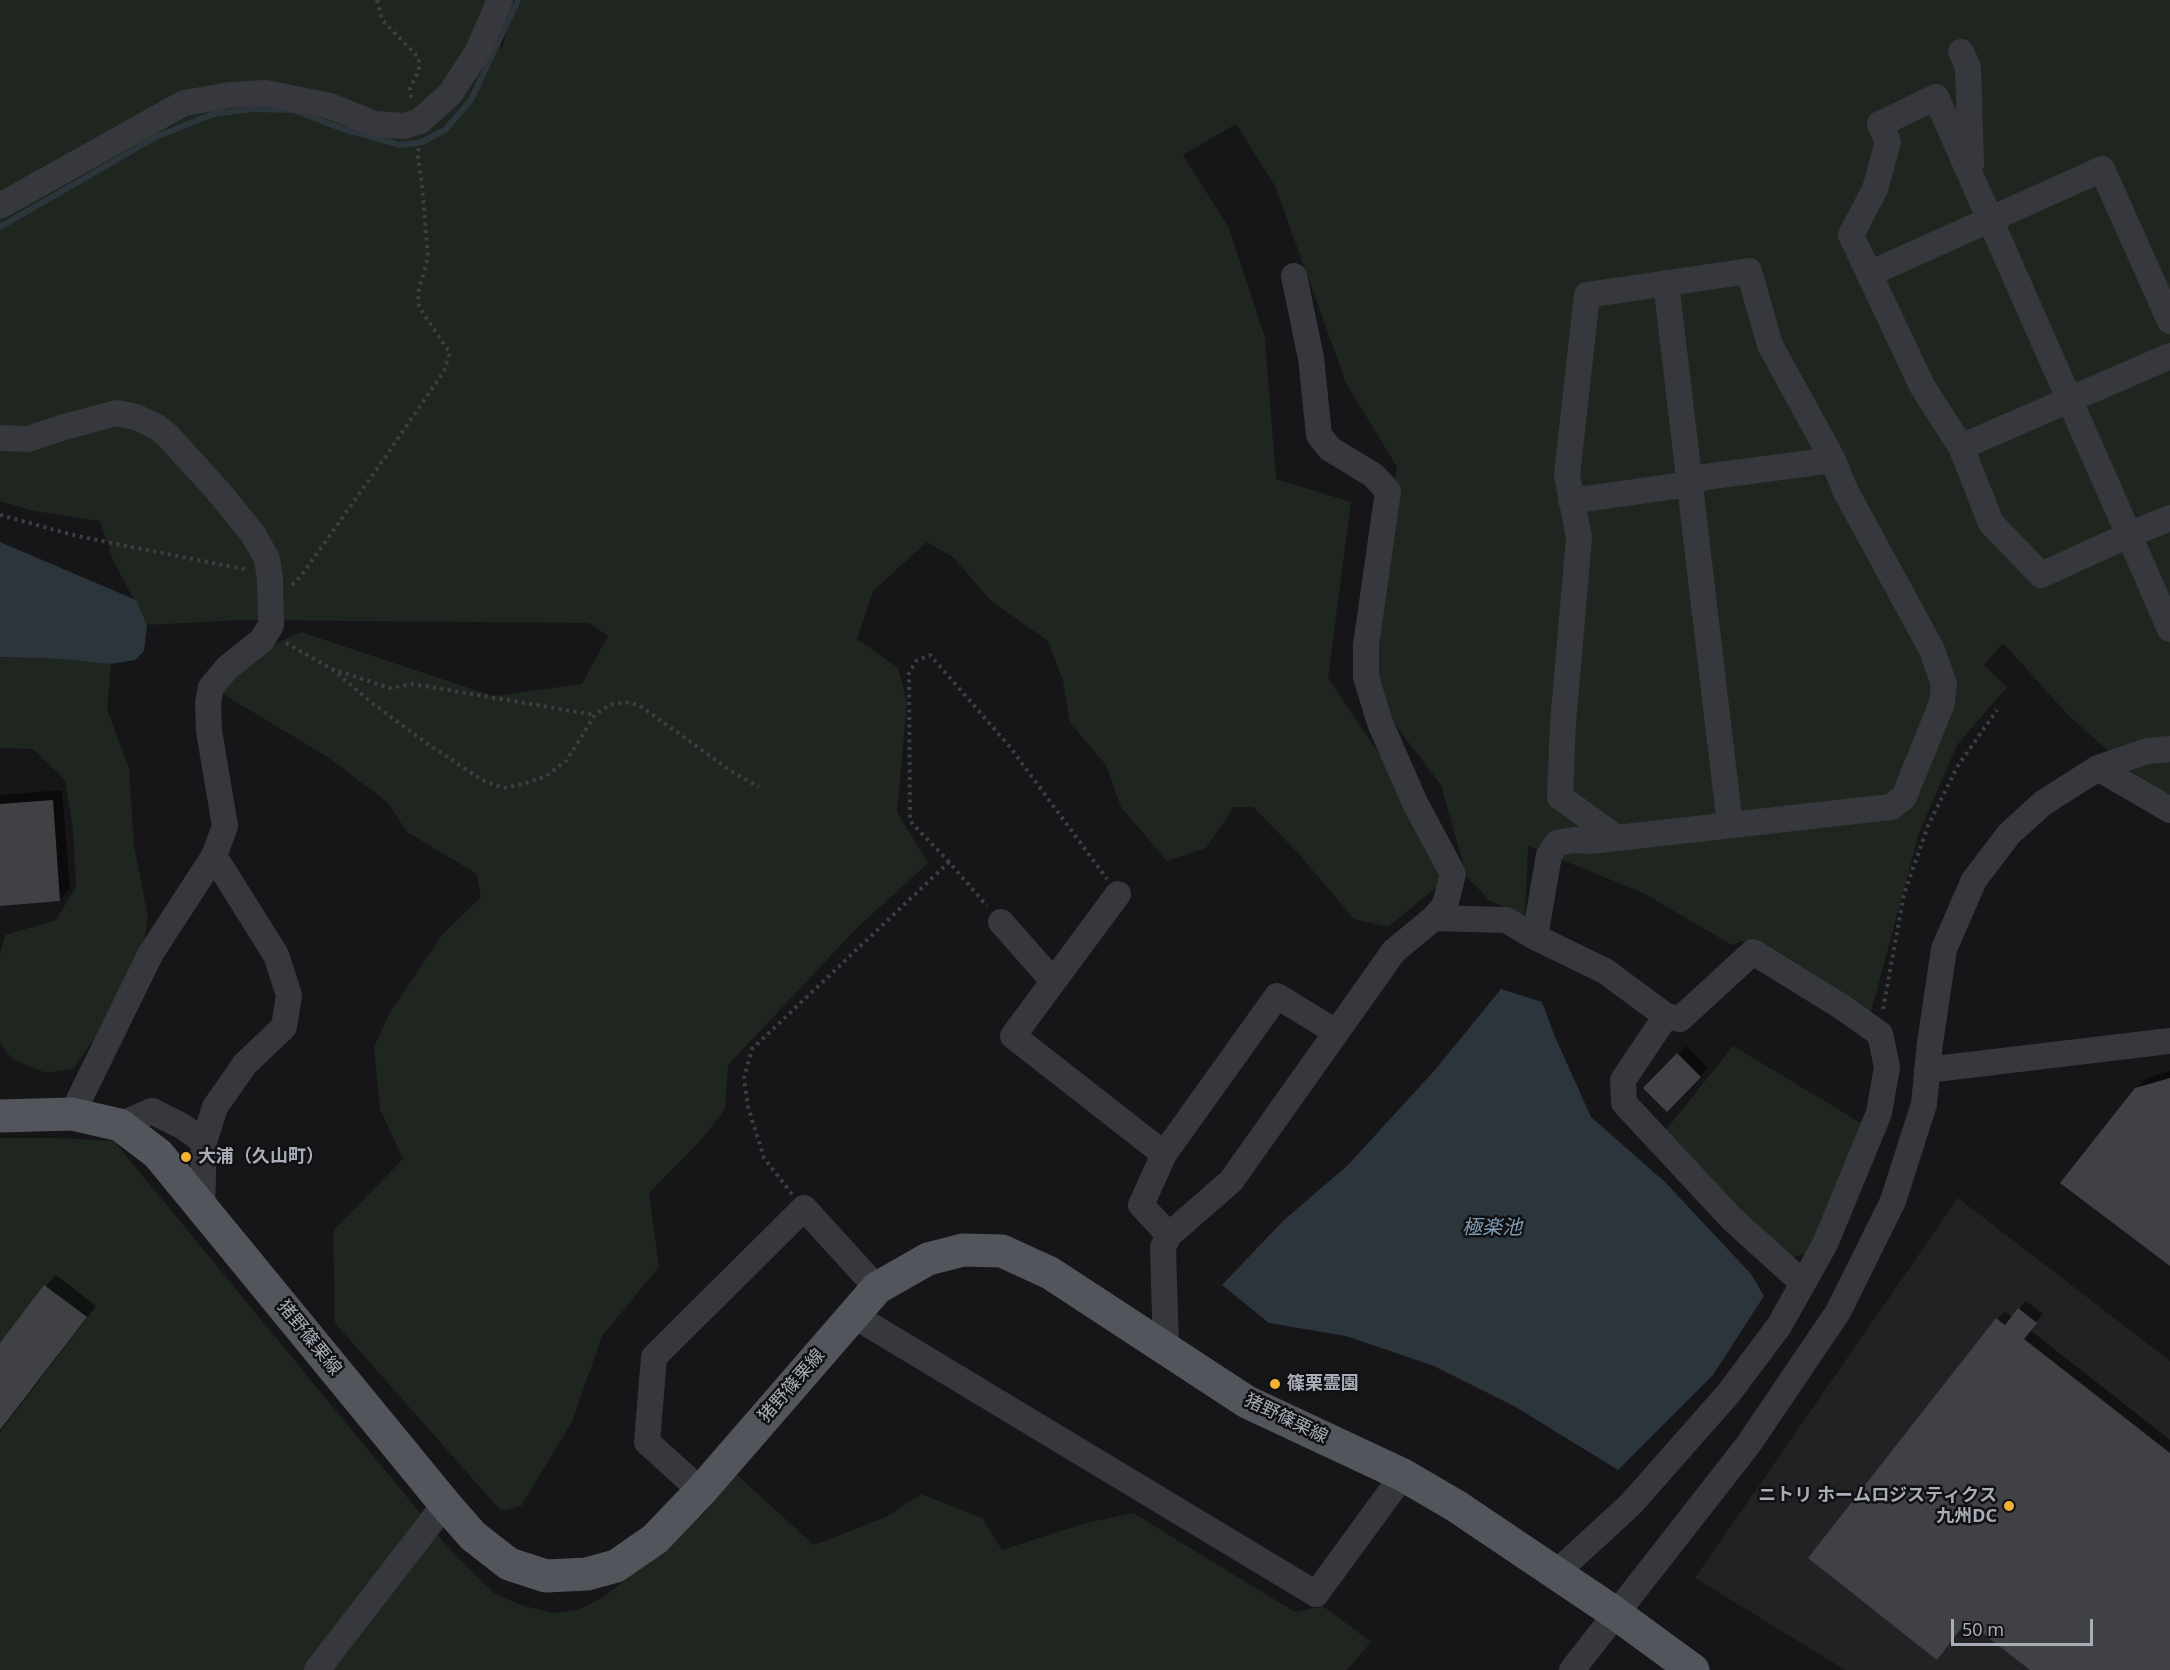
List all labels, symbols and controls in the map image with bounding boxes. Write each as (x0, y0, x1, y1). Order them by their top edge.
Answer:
place label: 大浦（久山町） (198, 1146, 324, 1168)
marker: 大浦（久山町） (179, 1150, 193, 1164)
water label: 極楽池 (1462, 1216, 1522, 1240)
street label: 猪野篠栗線 (272, 1296, 346, 1380)
street label: 猪野篠栗線 (754, 1345, 830, 1427)
place label: 篠栗霊園 (1287, 1373, 1359, 1395)
marker: 篠栗霊園 (1268, 1377, 1282, 1391)
street label: 猪野篠栗線 (1241, 1390, 1331, 1448)
place label: ニトリ ホームロジスティクス 九州DC (1758, 1485, 1997, 1528)
marker: ニトリ ホームロジスティクス 九州DC (2002, 1499, 2016, 1513)
scale bar (1954, 1607, 2096, 1645)
text: 50 m (1962, 1617, 2004, 1641)

